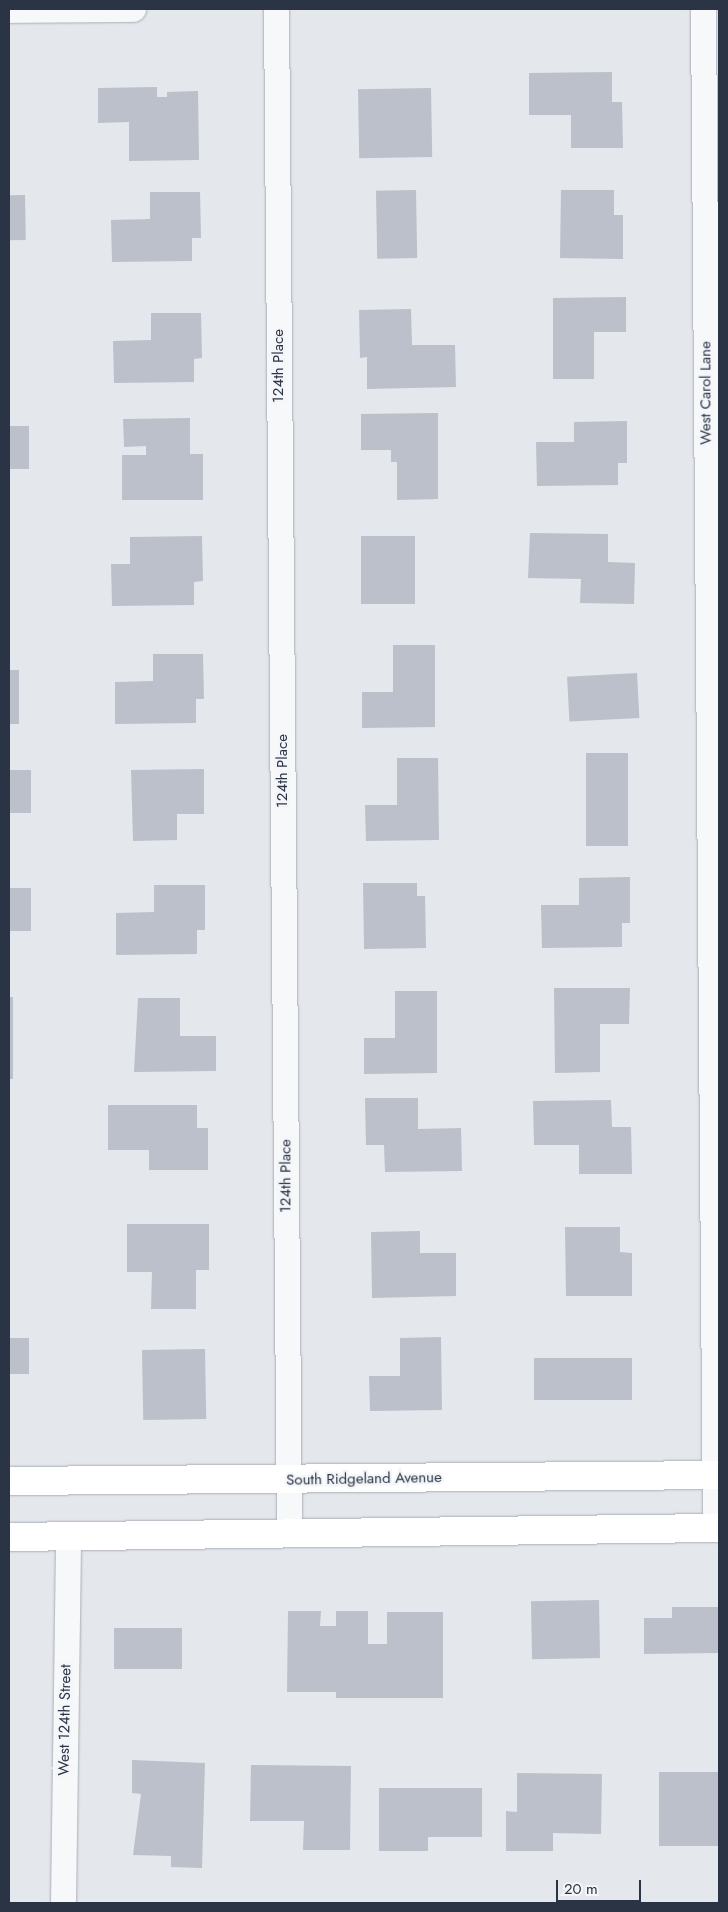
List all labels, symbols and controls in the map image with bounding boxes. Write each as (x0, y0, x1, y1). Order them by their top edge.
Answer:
street label: 124th Place (270, 329, 288, 403)
street label: West Carol Lane (697, 341, 715, 445)
street label: 124th Place (274, 734, 292, 808)
street label: 124th Place (277, 1139, 295, 1213)
street label: South Ridgeland Avenue (286, 1469, 442, 1489)
street label: West 124th Street (55, 1664, 75, 1776)
scale bar (558, 1870, 643, 1902)
text: 20 m (564, 1878, 598, 1900)

